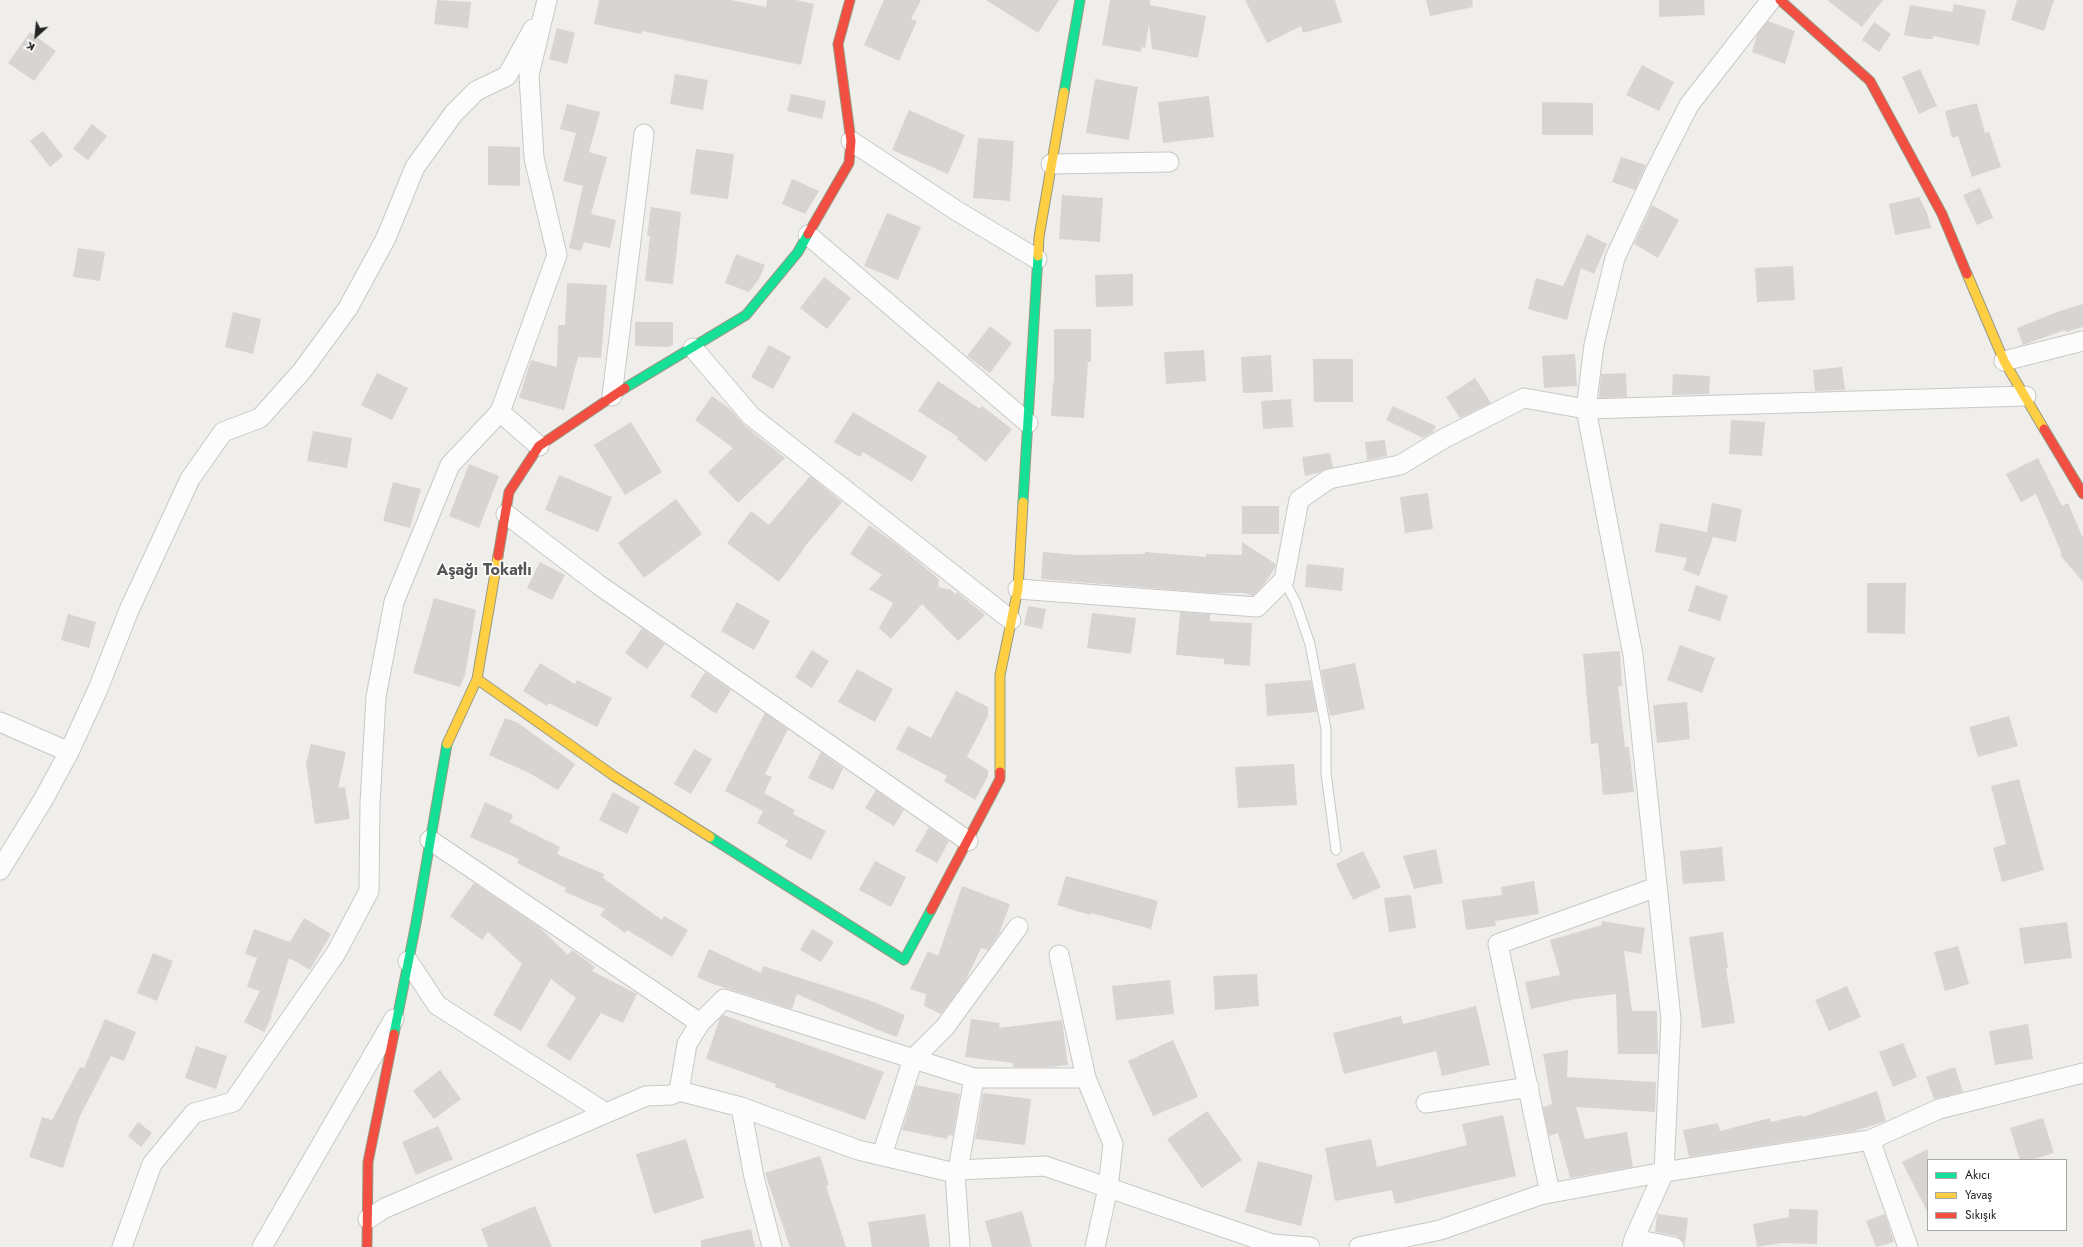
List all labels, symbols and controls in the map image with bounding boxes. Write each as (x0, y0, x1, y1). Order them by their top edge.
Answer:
north arrow (16, 16, 56, 56)
text: K (23, 38, 38, 56)
district label: Aşağı Tokatlı (436, 561, 532, 581)
legend (1927, 1159, 2067, 1231)
text: Akıcı (1965, 1166, 1990, 1184)
text: Yavaş (1965, 1186, 1992, 1204)
text: Sıkışık (1965, 1206, 1996, 1224)

